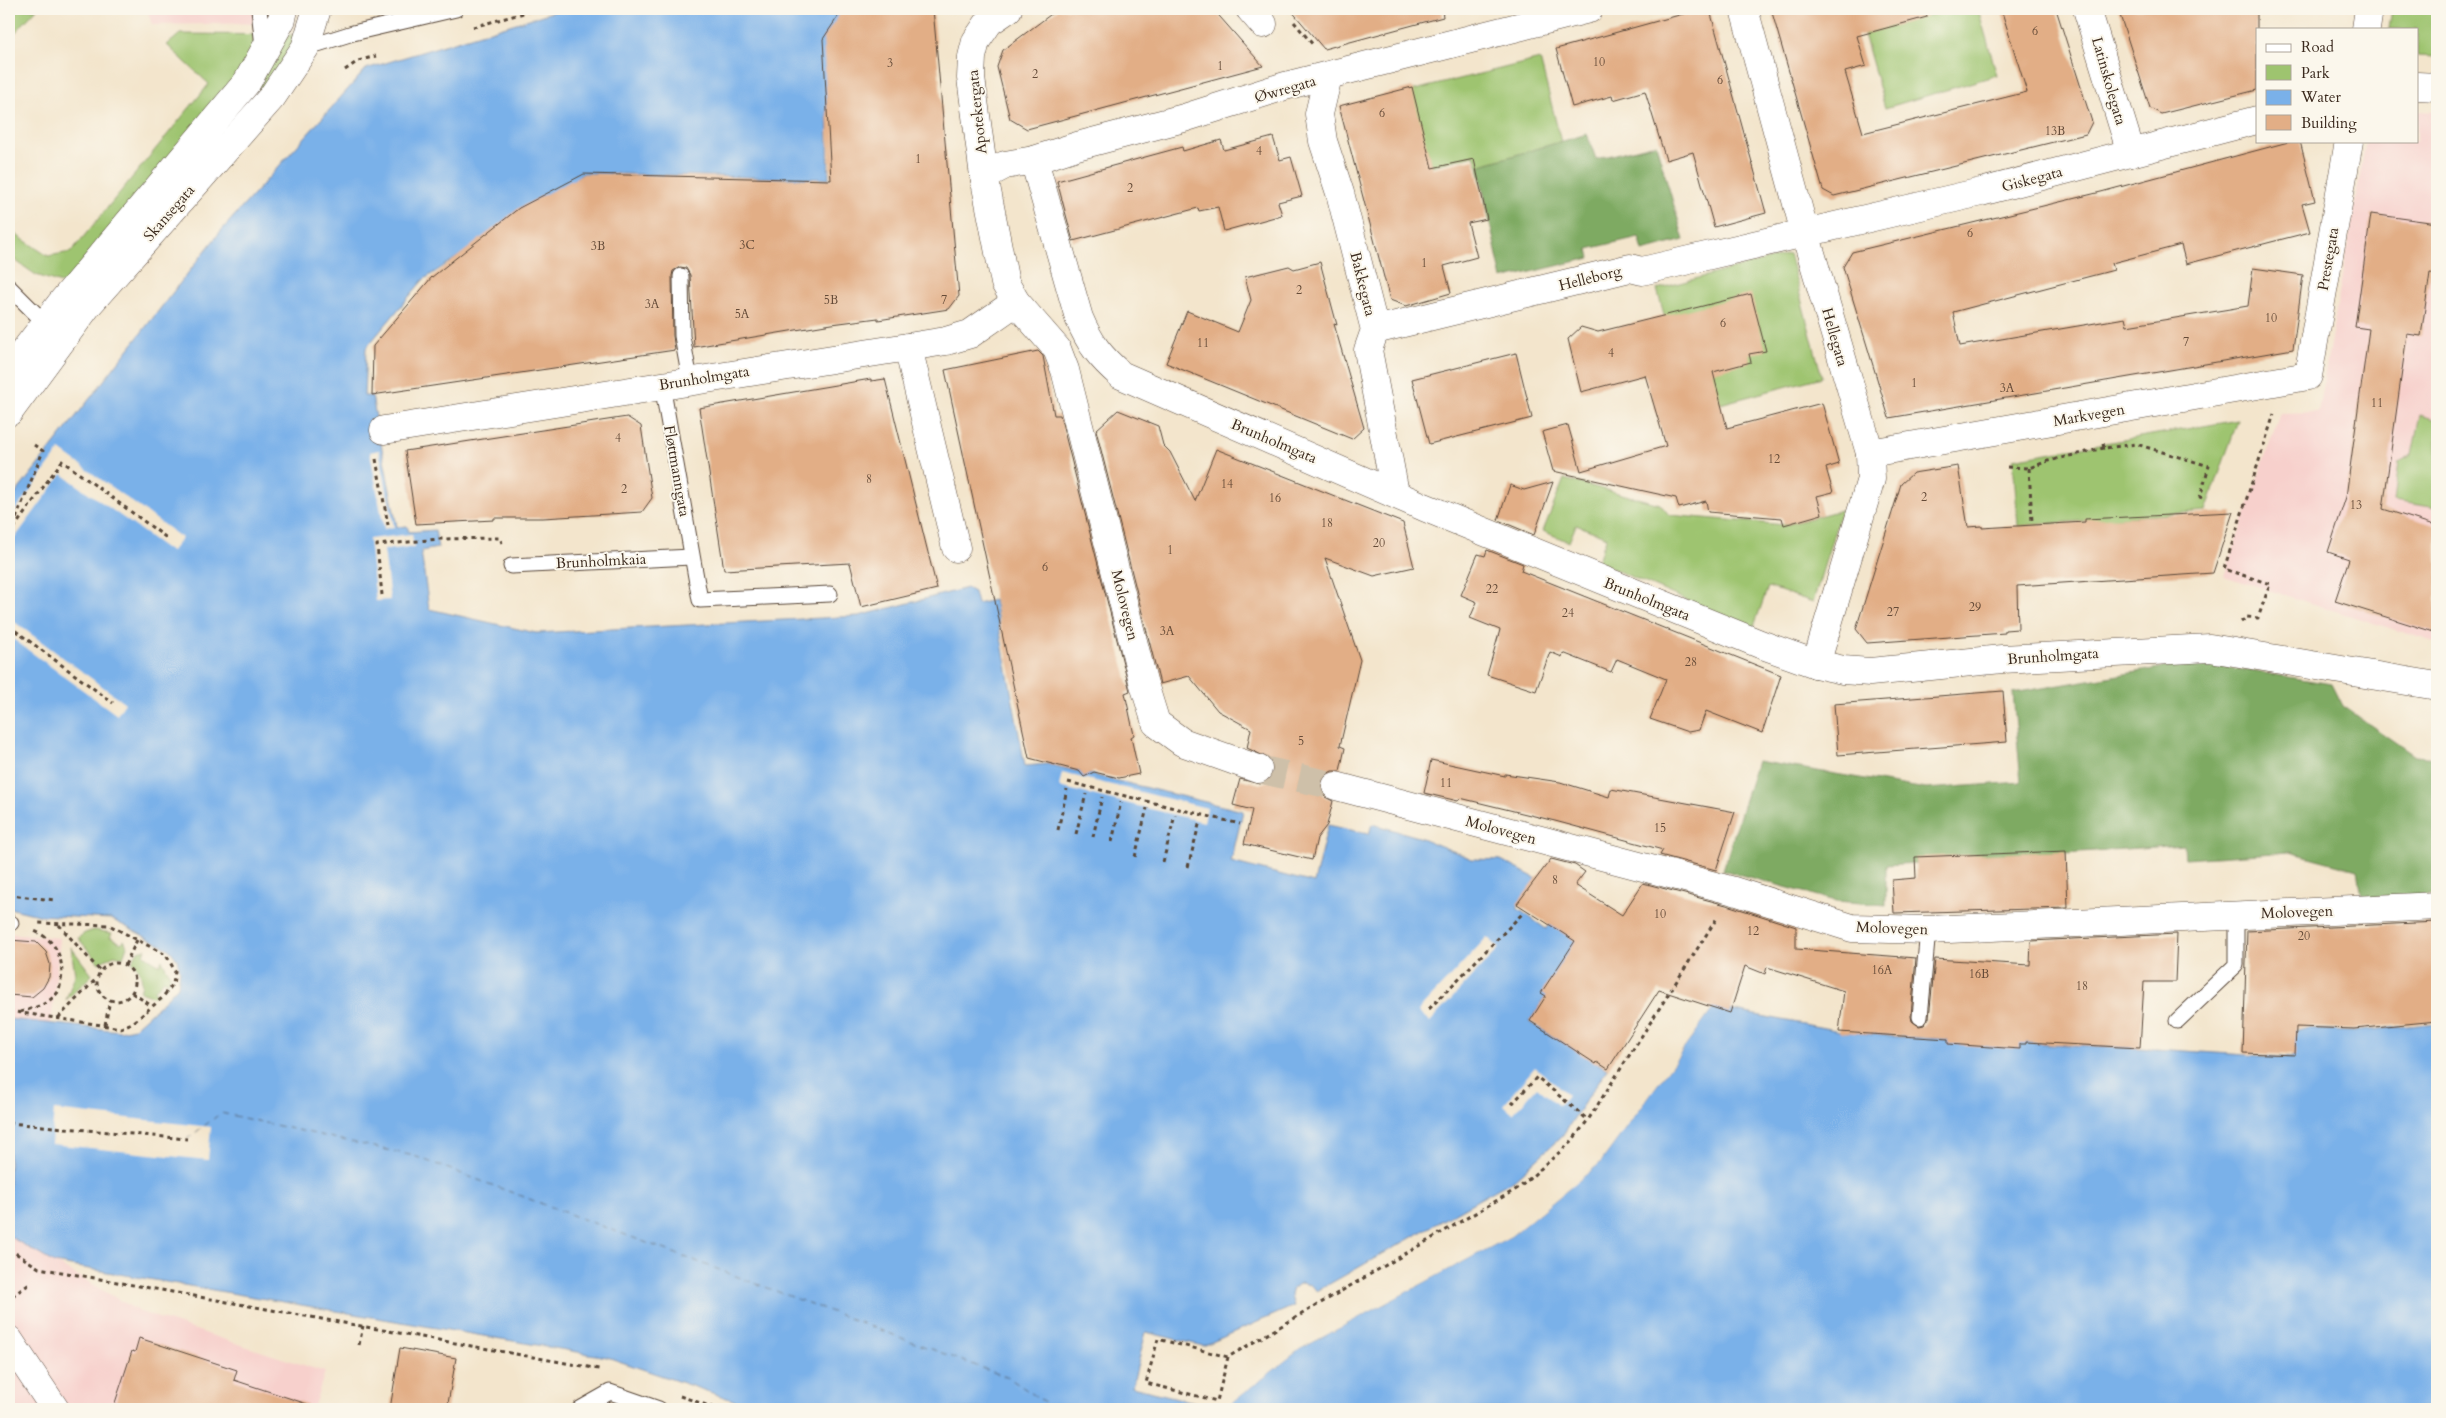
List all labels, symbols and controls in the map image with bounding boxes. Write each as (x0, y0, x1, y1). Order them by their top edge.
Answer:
house number: 6 (2032, 23, 2038, 39)
legend (2256, 28, 2418, 142)
street label: Latinskolegata (2087, 35, 2131, 128)
text: Road (2301, 37, 2334, 57)
house number: 10 (1593, 54, 1605, 70)
house number: 3 (887, 55, 893, 71)
house number: 1 (1217, 58, 1223, 74)
text: Park (2301, 63, 2330, 83)
house number: 2 (1032, 66, 1038, 82)
street label: Apotekergata (963, 68, 991, 155)
street label: Øwregata (1252, 71, 1319, 107)
house number: 6 (1717, 72, 1723, 88)
text: Water (2300, 87, 2342, 107)
house number: 6 (1379, 105, 1385, 121)
text: Building (2301, 113, 2357, 133)
house number: 13B (2045, 123, 2065, 139)
house number: 4 (1256, 143, 1262, 159)
house number: 1 (915, 151, 921, 167)
street label: Giskegata (1999, 161, 2065, 197)
street label: Skansegata (139, 180, 199, 245)
house number: 2 (1127, 180, 1133, 196)
house number: 6 (1967, 225, 1973, 241)
street label: Prestegata (2313, 225, 2343, 292)
house number: 3C (739, 237, 755, 253)
house number: 3B (591, 238, 605, 254)
street label: Bakkegata (1345, 250, 1381, 319)
house number: 1 (1421, 255, 1427, 271)
street label: Helleborg (1557, 260, 1624, 295)
house number: 2 (1296, 282, 1302, 298)
house number: 5B (824, 292, 838, 308)
house number: 7 (941, 292, 947, 308)
house number: 3A (645, 296, 660, 312)
street label: Hellegata (1817, 305, 1853, 369)
house number: 5A (735, 306, 750, 322)
house number: 10 (2265, 310, 2277, 326)
house number: 6 (1720, 315, 1726, 331)
house number: 7 (2183, 334, 2189, 350)
house number: 11 (1197, 335, 1209, 351)
house number: 4 (1608, 345, 1614, 361)
street label: Brunholmgata (657, 361, 751, 395)
house number: 1 (1911, 375, 1917, 391)
house number: 3A (2000, 380, 2015, 396)
house number: 11 (2371, 395, 2383, 411)
street label: Markvegen (2052, 399, 2127, 431)
street label: Brunholmgata (1228, 414, 1320, 468)
street label: Fløttmanngata (659, 424, 695, 519)
house number: 4 (615, 430, 621, 446)
house number: 12 (1768, 451, 1780, 467)
house number: 8 (866, 471, 872, 487)
house number: 14 (1221, 476, 1233, 492)
house number: 2 (621, 481, 627, 497)
house number: 2 (1921, 489, 1927, 505)
house number: 16 (1269, 490, 1281, 506)
house number: 13 (2350, 497, 2362, 513)
house number: 18 (1321, 515, 1333, 531)
house number: 20 (1373, 535, 1385, 551)
house number: 1 (1167, 542, 1173, 558)
street label: Brunholmkaia (555, 549, 647, 573)
house number: 6 (1042, 559, 1048, 575)
street label: Molovegen (1107, 567, 1144, 643)
street label: Brunholmgata (1601, 573, 1694, 626)
house number: 22 (1486, 581, 1498, 597)
house number: 29 (1969, 599, 1981, 615)
house number: 27 (1887, 604, 1899, 620)
house number: 24 (1562, 605, 1574, 621)
house number: 3A (1160, 623, 1175, 639)
street label: Brunholmgata (2007, 643, 2100, 669)
house number: 28 (1685, 654, 1697, 670)
house number: 5 (1298, 733, 1304, 749)
house number: 11 (1440, 775, 1452, 791)
street label: Molovegen (1463, 811, 1539, 849)
house number: 15 (1654, 820, 1666, 836)
house number: 8 (1552, 872, 1558, 888)
street label: Molovegen (2261, 901, 2334, 923)
house number: 10 (1654, 906, 1666, 922)
street label: Molovegen (1856, 917, 1929, 939)
house number: 12 (1747, 923, 1759, 939)
house number: 20 (2298, 928, 2310, 944)
house number: 16A (1872, 962, 1893, 978)
house number: 16B (1969, 966, 1989, 982)
house number: 18 (2076, 978, 2088, 994)

